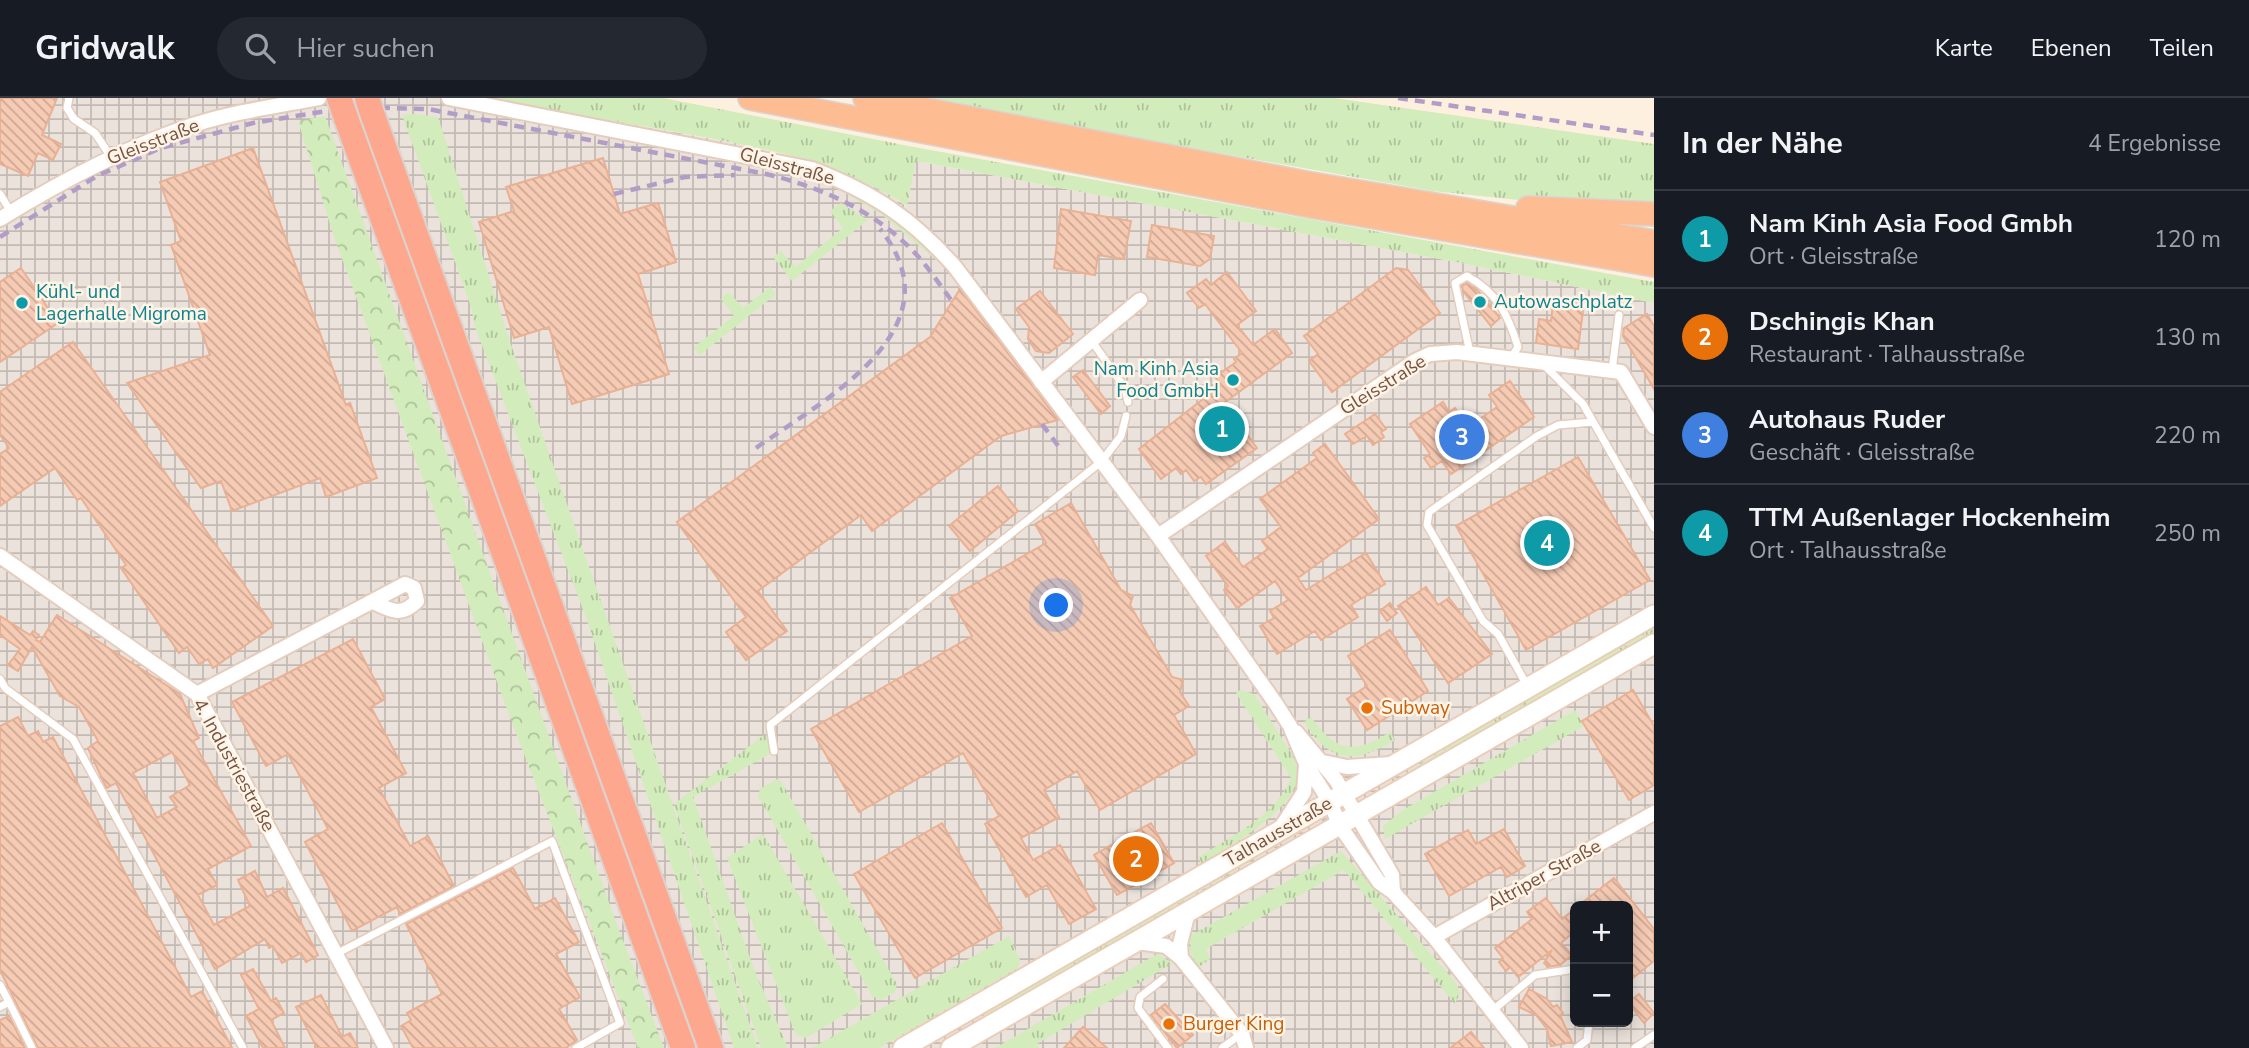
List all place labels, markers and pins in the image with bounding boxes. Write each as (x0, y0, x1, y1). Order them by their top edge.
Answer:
place label: Kühl- und Lagerhalle Migroma (36, 279, 207, 327)
place label: Autowaschplatz (1494, 289, 1633, 315)
marker: Autowaschplatz (1472, 294, 1488, 310)
marker: Kühl- und Lagerhalle Migroma (14, 295, 30, 311)
place label: Nam Kinh Asia Food GmbH (1094, 356, 1219, 404)
marker: Nam Kinh Asia Food GmbH (1225, 372, 1241, 388)
pin: 1 (1199, 403, 1245, 455)
pin: 3 (1439, 411, 1485, 463)
pin: 4 (1524, 517, 1570, 569)
place label: Subway (1381, 695, 1450, 721)
marker: Subway (1359, 700, 1375, 716)
pin: 2 (1113, 833, 1159, 885)
place label: Burger King (1183, 1011, 1284, 1037)
marker: Burger King (1161, 1016, 1177, 1032)

